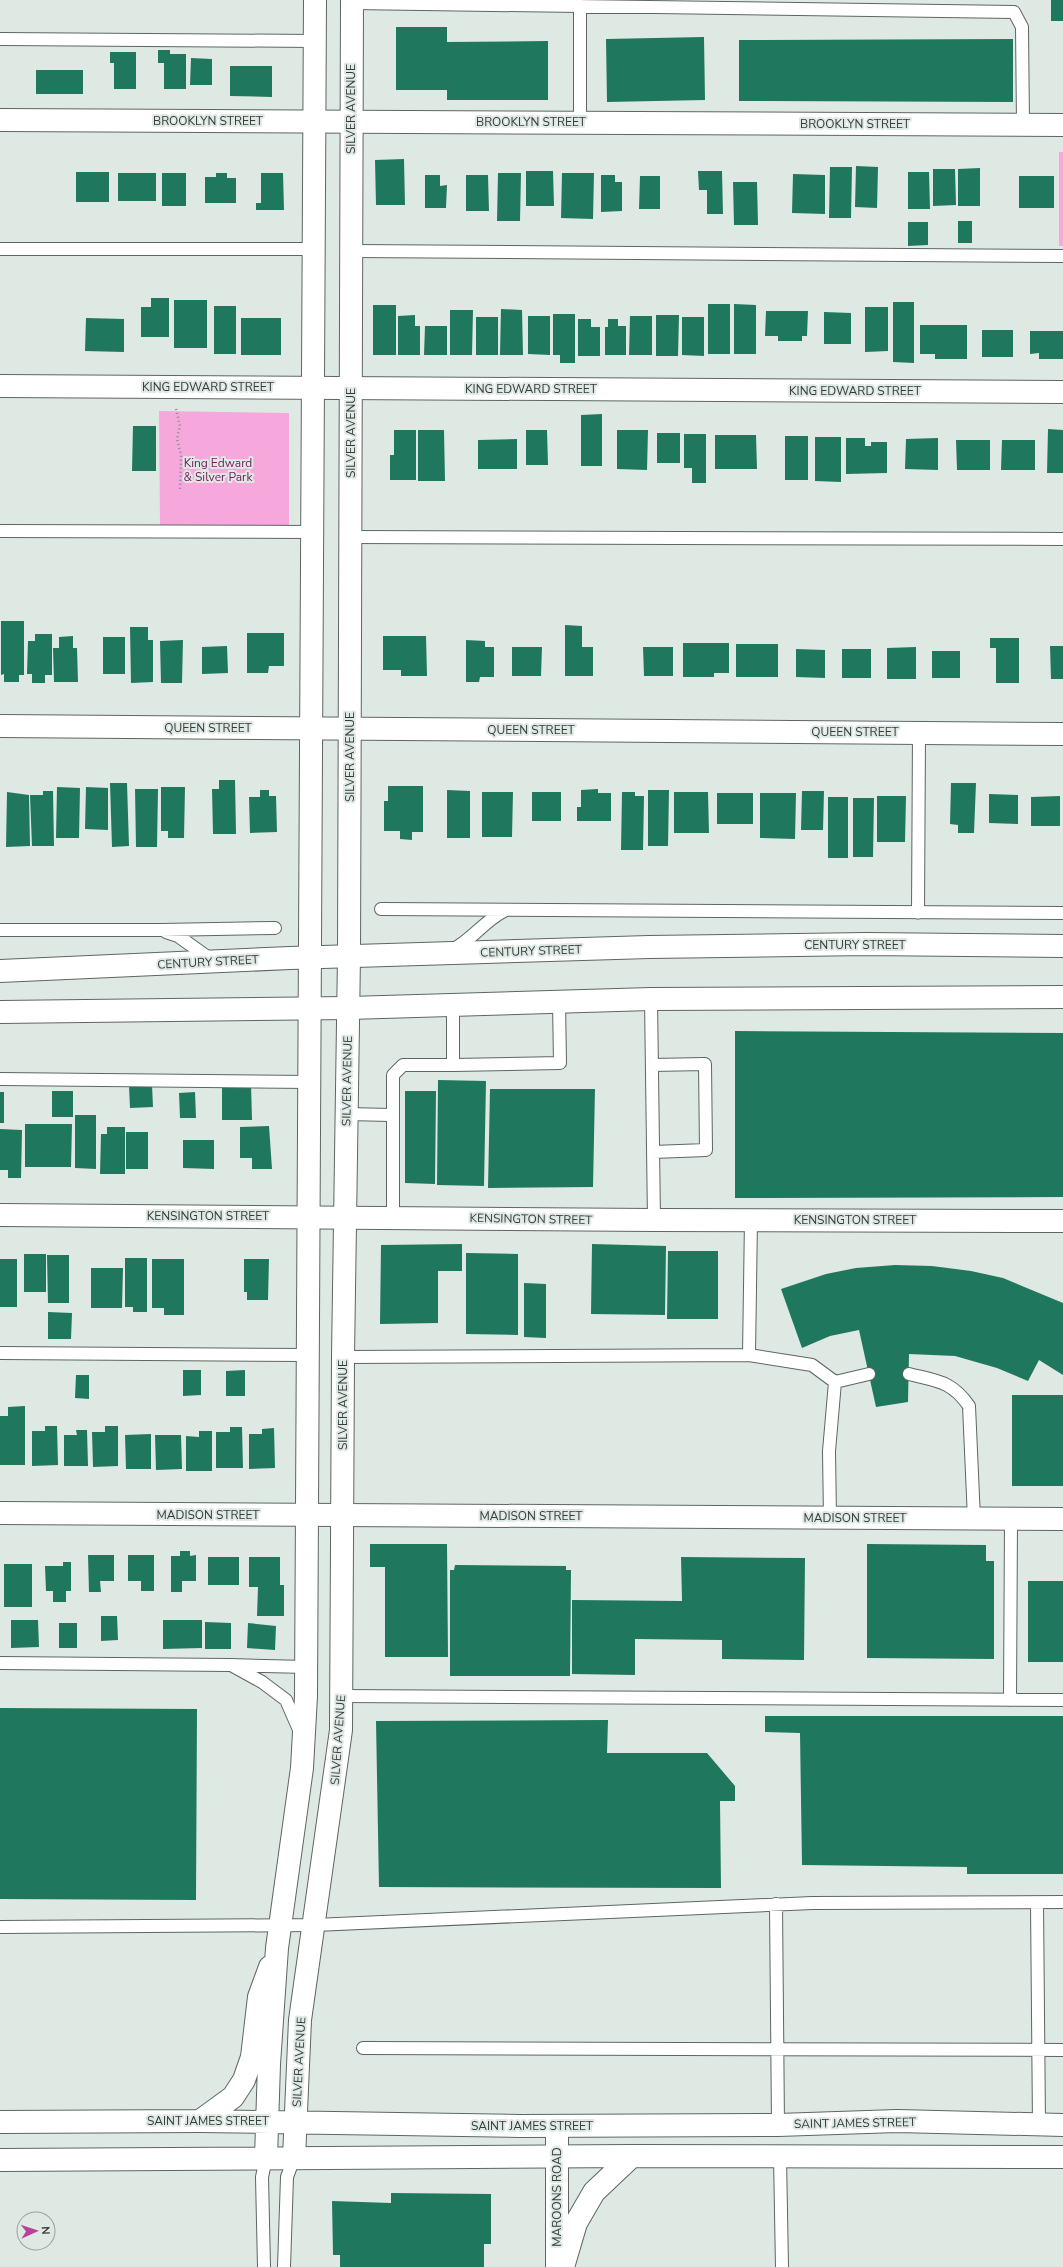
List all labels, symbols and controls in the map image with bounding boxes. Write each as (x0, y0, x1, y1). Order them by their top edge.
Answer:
street label: SILVER AVENUE (343, 64, 359, 154)
street label: BROOKLYN STREET (153, 113, 264, 129)
street label: BROOKLYN STREET (476, 114, 587, 130)
street label: BROOKLYN STREET (800, 116, 911, 132)
street label: KING EDWARD STREET (142, 379, 275, 395)
street label: KING EDWARD STREET (465, 381, 598, 397)
street label: KING EDWARD STREET (789, 383, 922, 399)
street label: SILVER AVENUE (343, 388, 359, 478)
park label: King Edward & Silver Park (184, 455, 253, 485)
street label: SILVER AVENUE (342, 712, 358, 802)
street label: QUEEN STREET (164, 720, 252, 736)
street label: QUEEN STREET (487, 722, 575, 738)
street label: QUEEN STREET (811, 724, 899, 740)
street label: CENTURY STREET (804, 937, 907, 953)
street label: CENTURY STREET (480, 941, 583, 961)
street label: CENTURY STREET (157, 951, 260, 973)
street label: SILVER AVENUE (338, 1036, 356, 1126)
street label: KENSINGTON STREET (147, 1208, 270, 1224)
street label: KENSINGTON STREET (470, 1210, 593, 1228)
street label: KENSINGTON STREET (794, 1212, 917, 1228)
street label: SILVER AVENUE (335, 1360, 351, 1450)
street label: MADISON STREET (156, 1507, 260, 1523)
street label: MADISON STREET (479, 1508, 583, 1524)
street label: MADISON STREET (803, 1510, 907, 1526)
street label: SILVER AVENUE (327, 1694, 349, 1786)
street label: SILVER AVENUE (289, 2017, 309, 2107)
street label: SAINT JAMES STREET (147, 2113, 270, 2129)
street label: SAINT JAMES STREET (794, 2114, 917, 2132)
street label: SAINT JAMES STREET (471, 2118, 594, 2134)
street label: MAROONS ROAD (549, 2147, 565, 2247)
north arrow (16, 2211, 56, 2251)
text: N (38, 2226, 53, 2235)

